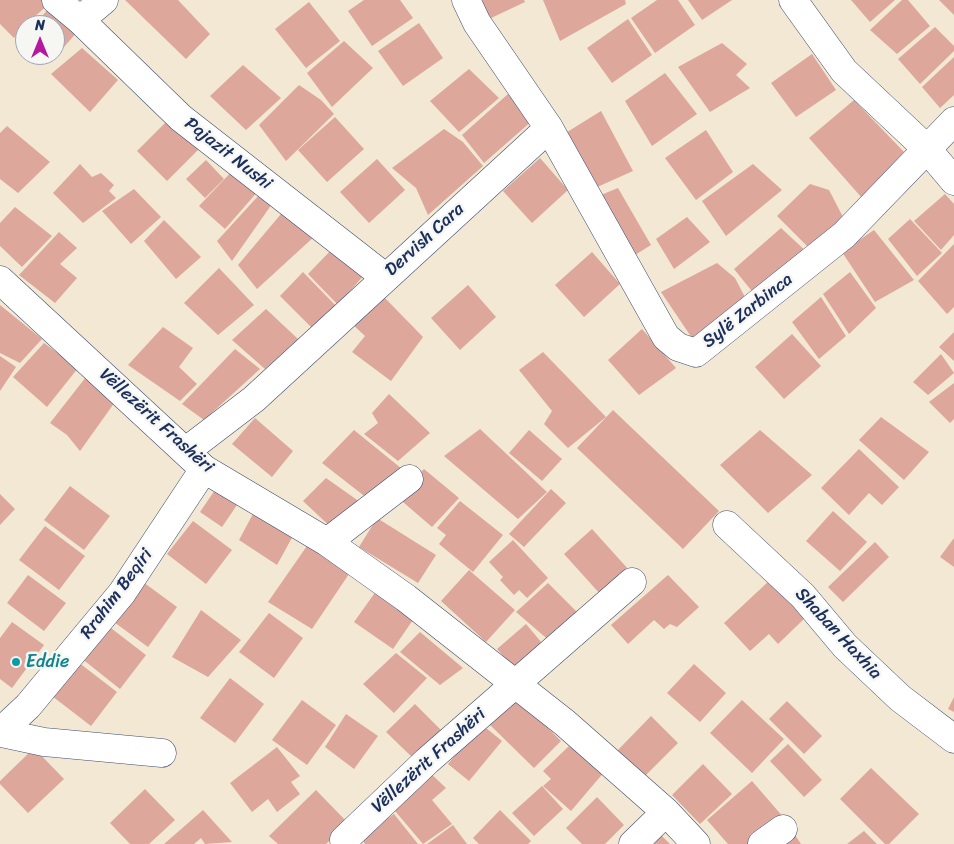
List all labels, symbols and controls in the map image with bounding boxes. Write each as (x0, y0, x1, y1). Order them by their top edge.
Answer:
text: N (35, 13, 45, 38)
north arrow (15, 15, 65, 65)
street label: Pajazit Nushi (180, 113, 276, 195)
street label: Dervish Cara (381, 199, 469, 281)
street label: Sylë Zarbinca (699, 269, 797, 353)
street label: Vëllezërit Frashëri (94, 364, 218, 478)
street label: Rrahim Beqiri (76, 545, 158, 643)
street label: Shaban Haxhia (790, 584, 886, 684)
place label: Eddie (26, 651, 69, 673)
marker: Eddie (10, 656, 22, 668)
street label: Vëllezërit Frashëri (367, 704, 491, 818)

